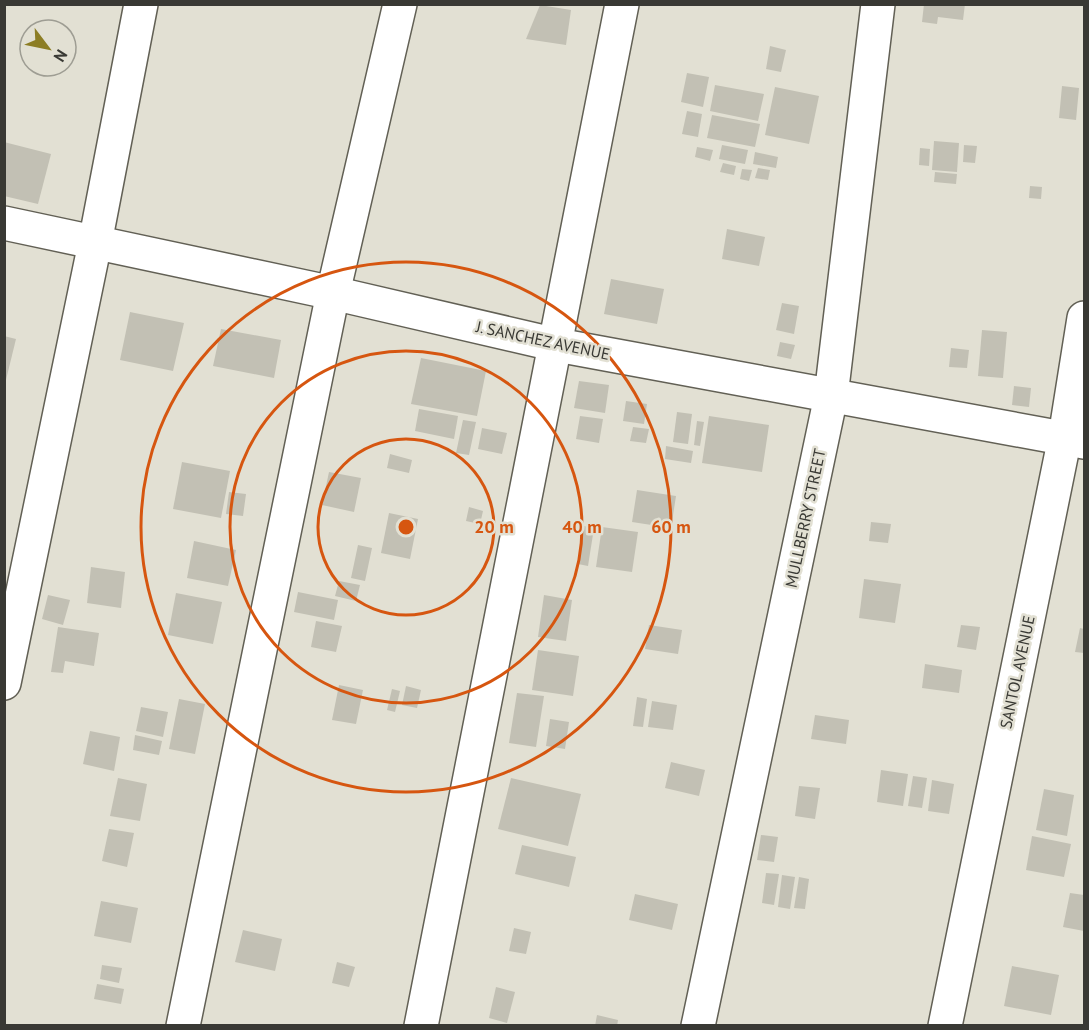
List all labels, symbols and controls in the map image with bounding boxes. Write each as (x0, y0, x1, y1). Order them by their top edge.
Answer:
north arrow (18, 18, 78, 78)
text: N (49, 46, 72, 66)
street label: J. SANCHEZ AVENUE (473, 316, 612, 364)
street label: MULLBERRY STREET (781, 447, 830, 589)
text: 20 m (474, 515, 514, 538)
text: 40 m (562, 515, 602, 538)
text: 60 m (651, 515, 691, 538)
centre of rings (396, 517, 416, 537)
street label: SANTOL AVENUE (995, 614, 1039, 730)

